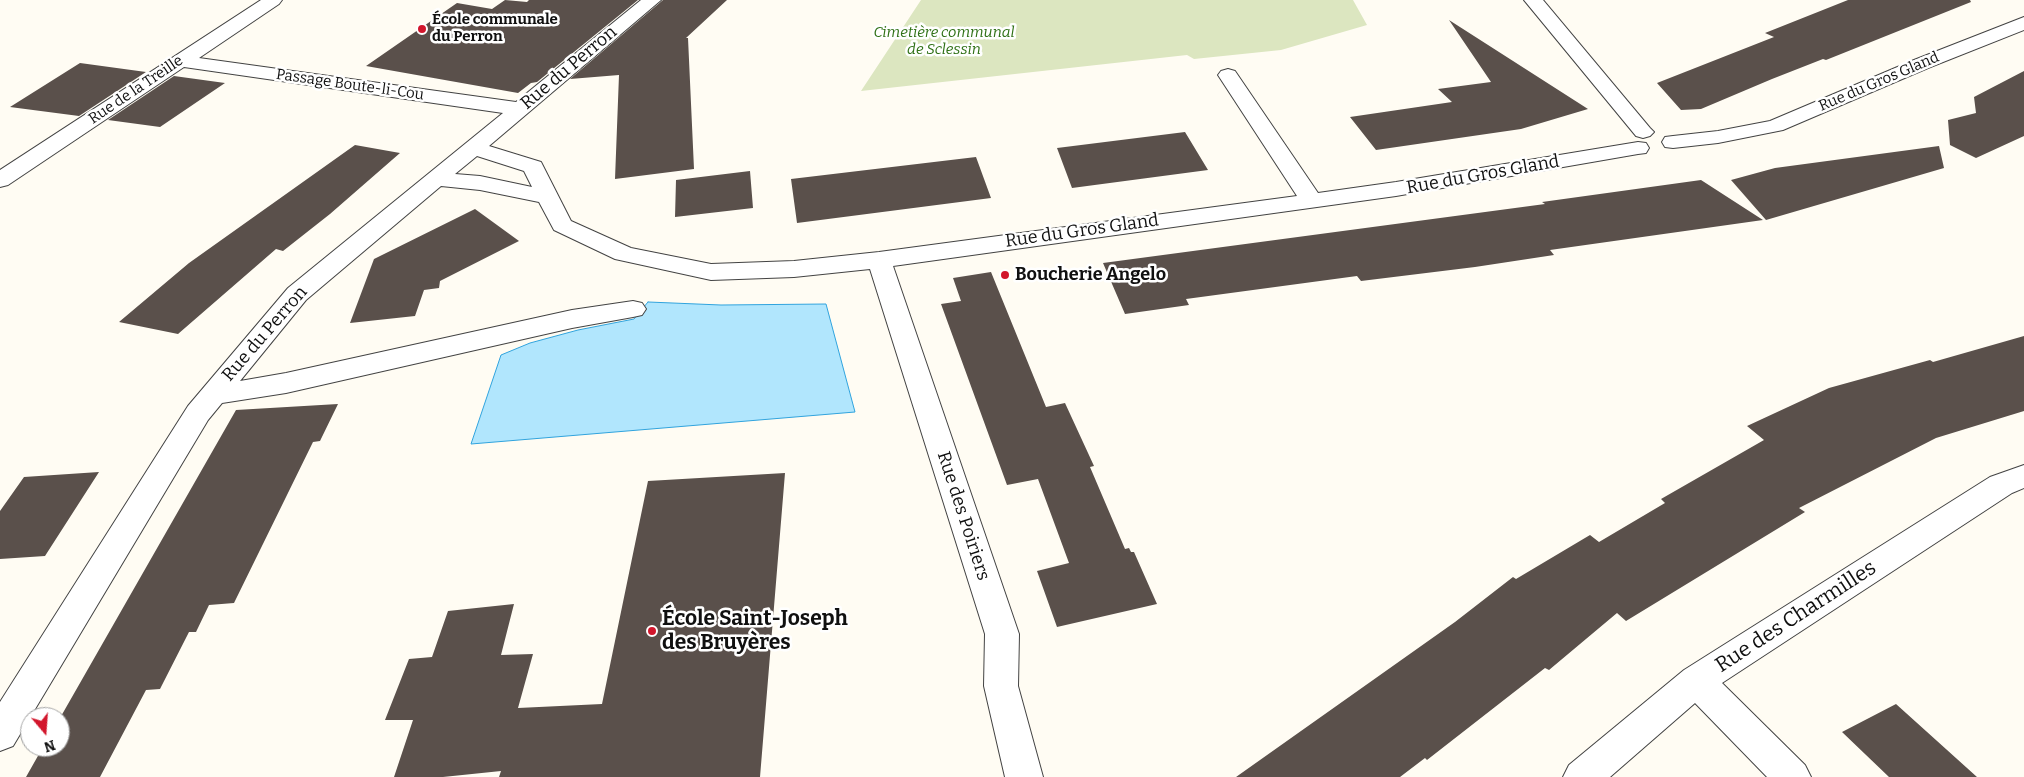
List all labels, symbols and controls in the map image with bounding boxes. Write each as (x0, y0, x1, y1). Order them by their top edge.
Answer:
place label: École communale du Perron (432, 11, 558, 46)
street label: Rue du Perron (517, 22, 621, 114)
marker: École communale du Perron (416, 23, 428, 35)
park label: Cimetière communal de Sclessin (873, 24, 1015, 59)
street label: Rue du Gros Gland (1816, 49, 1942, 115)
street label: Rue de la Treille (85, 52, 187, 128)
street label: Passage Boute-li-Cou (275, 66, 425, 104)
street label: Rue du Gros Gland (1405, 151, 1561, 199)
street label: Rue du Gros Gland (1004, 210, 1160, 252)
place label: Boucherie Angelo (1015, 264, 1166, 286)
marker: Boucherie Angelo (999, 269, 1011, 281)
street label: Rue du Perron (218, 282, 312, 386)
street label: Rue des Poiriers (932, 449, 994, 583)
street label: Rue des Charmilles (1711, 556, 1881, 678)
place label: École Saint-Joseph des Bruyères (662, 606, 848, 656)
marker: École Saint-Joseph des Bruyères (646, 625, 658, 637)
north arrow (20, 707, 70, 757)
text: N (42, 736, 57, 756)

